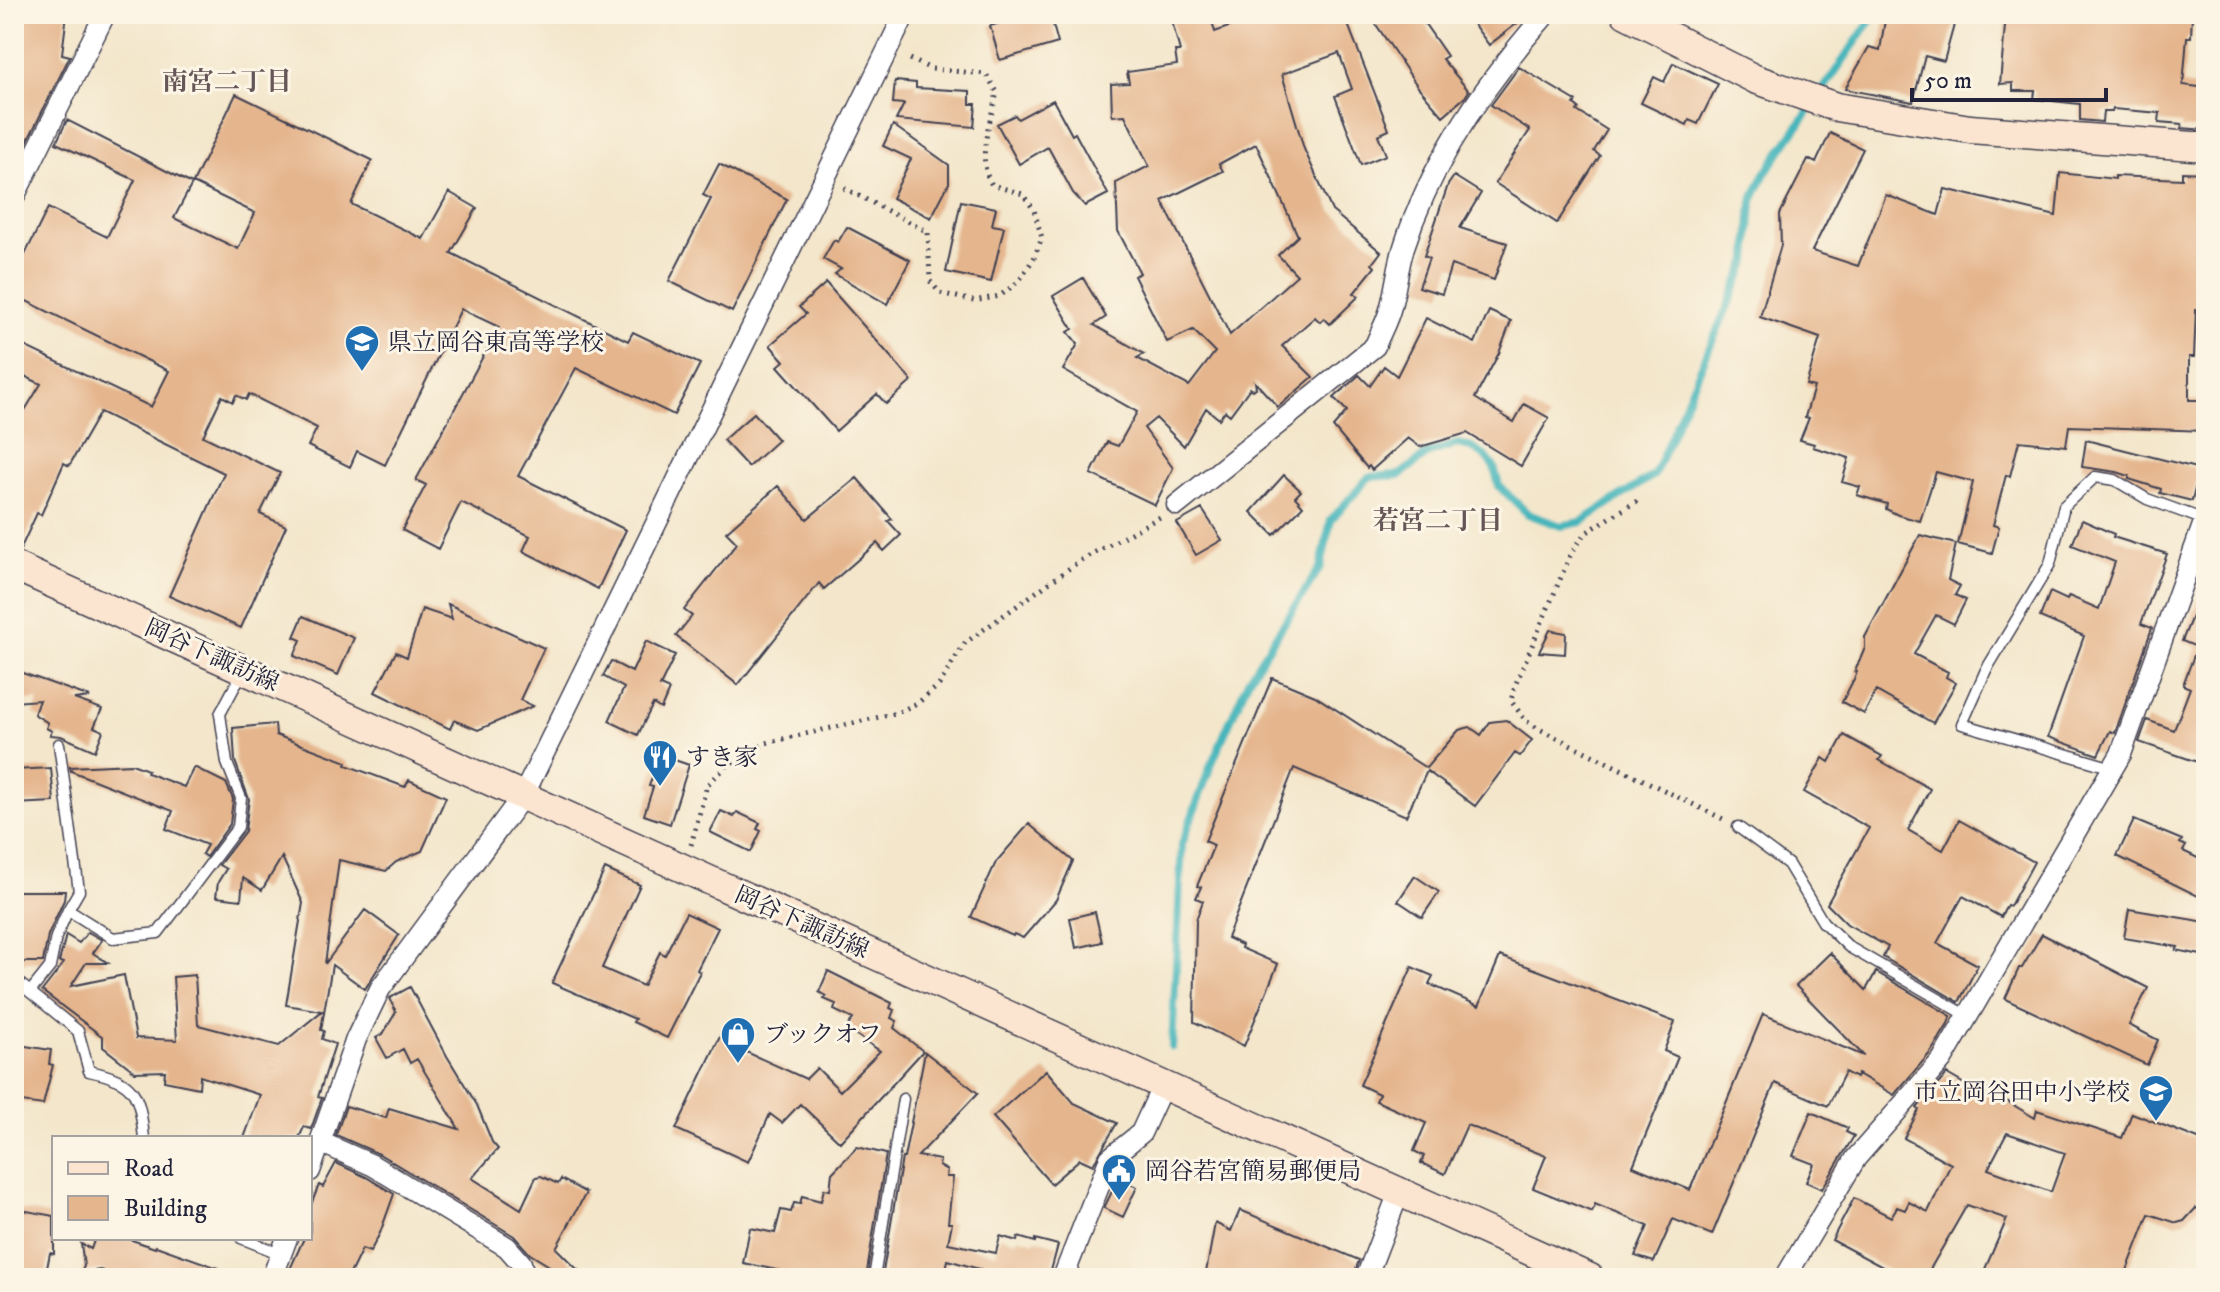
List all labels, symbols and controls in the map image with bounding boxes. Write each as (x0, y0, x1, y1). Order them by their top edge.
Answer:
scale bar (1912, 52, 2106, 102)
district label: 南宮二丁目 (162, 66, 292, 99)
text: 50 m (1924, 66, 1972, 96)
school or university icon: 県立岡谷東高等学校 (343, 323, 381, 373)
place label: 県立岡谷東高等学校 (388, 328, 604, 358)
district label: 若宮二丁目 (1373, 505, 1503, 538)
street label: 岡谷下諏訪線 (140, 613, 283, 699)
restaurant icon: すき家 (641, 738, 679, 788)
place label: すき家 (686, 743, 758, 773)
street label: 岡谷下諏訪線 (730, 880, 873, 966)
shop icon: ブックオフ (719, 1015, 757, 1065)
place label: ブックオフ (764, 1020, 882, 1050)
school or university icon: 市立岡谷田中小学校 (2137, 1073, 2175, 1123)
place label: 市立岡谷田中小学校 (1914, 1078, 2130, 1108)
legend (52, 1136, 312, 1240)
public building icon: 岡谷若宮簡易郵便局 (1100, 1152, 1138, 1202)
text: Road (124, 1154, 174, 1184)
place label: 岡谷若宮簡易郵便局 (1145, 1157, 1361, 1187)
text: Building (124, 1194, 207, 1224)

